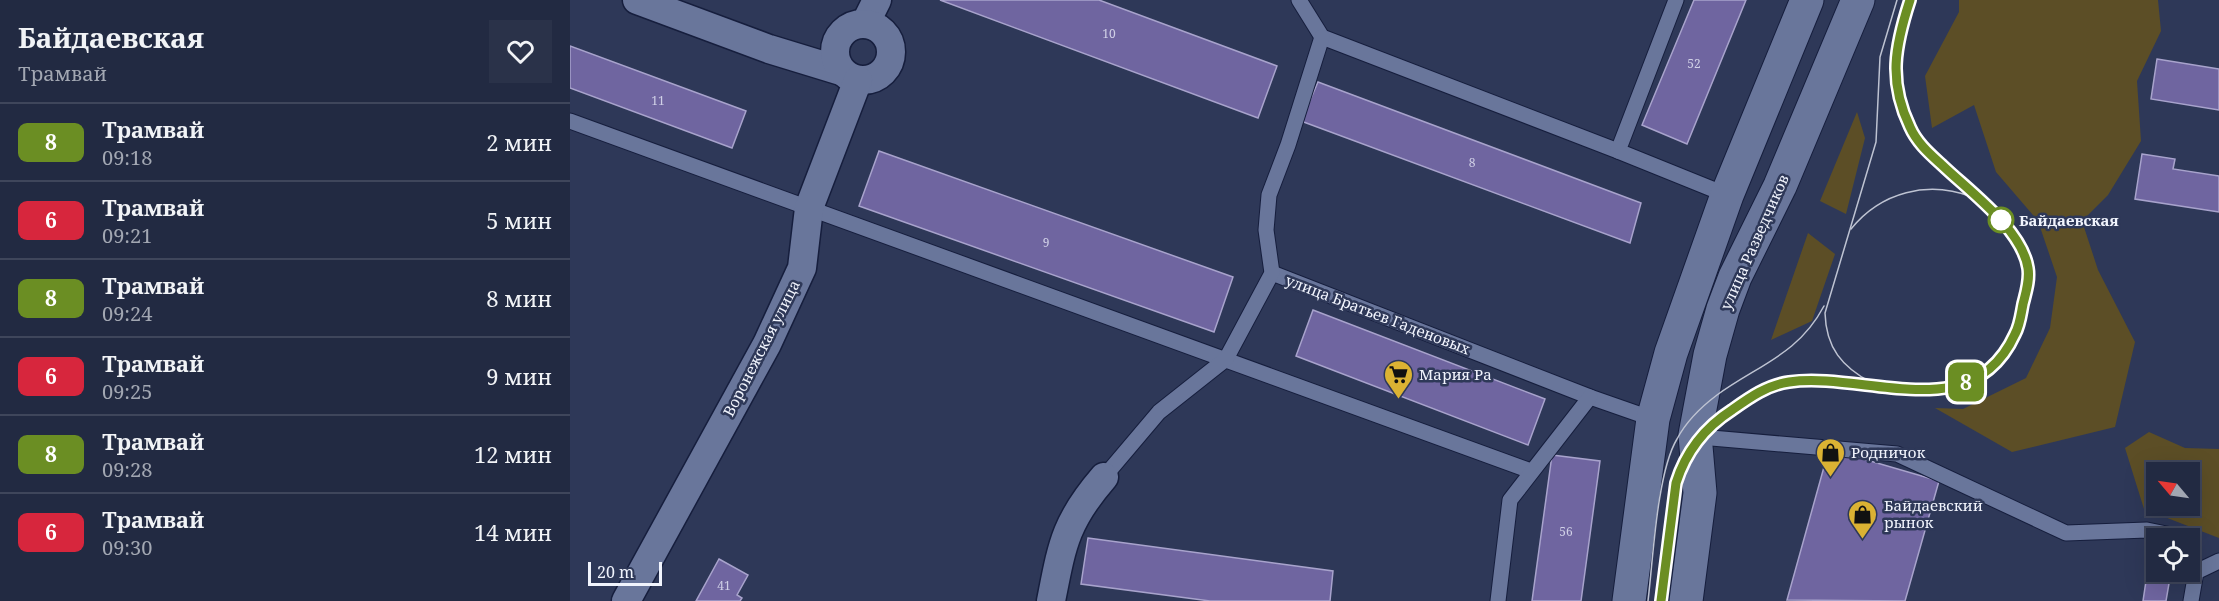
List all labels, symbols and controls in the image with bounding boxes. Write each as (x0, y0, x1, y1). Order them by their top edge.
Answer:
text: Байдаевская (18, 18, 204, 56)
button: heart (489, 20, 552, 83)
house number: 10 (1102, 25, 1116, 42)
house number: 52 (1687, 55, 1701, 72)
text: Трамвай (18, 60, 107, 87)
house number: 11 (651, 92, 665, 109)
text: Трамвай (102, 114, 204, 144)
text: 2 мин (486, 127, 552, 157)
text: 8 (45, 128, 57, 156)
text: 09:18 (102, 144, 152, 171)
house number: 8 (1469, 154, 1476, 171)
street label: улица Разведчиков (1715, 171, 1793, 313)
text: Трамвай (102, 192, 204, 222)
text: 5 мин (486, 205, 552, 235)
text: 6 (45, 206, 57, 234)
marker: Байдаевская (1988, 207, 2014, 233)
place label: Байдаевская (2019, 210, 2119, 230)
text: 09:21 (102, 222, 152, 249)
house number: 9 (1043, 234, 1049, 251)
street label: улица Братьев Гаденовых (1283, 269, 1474, 359)
text: Трамвай (102, 270, 204, 300)
street label: Воронежская улица (718, 276, 804, 420)
text: 8 мин (486, 283, 552, 313)
text: 8 (45, 284, 57, 312)
text: 09:24 (102, 300, 152, 327)
text: Трамвай (102, 348, 204, 378)
supermarket icon: Мария Ра (1382, 358, 1414, 400)
text: 9 мин (486, 361, 552, 391)
text: 6 (45, 362, 57, 390)
line badge: 8 (1946, 362, 1986, 401)
place label: Мария Ра (1419, 364, 1492, 384)
text: 8 (1960, 368, 1972, 396)
text: 09:25 (102, 378, 152, 405)
text: Трамвай (102, 426, 204, 456)
shop icon: Родничок (1814, 436, 1846, 478)
text: 12 мин (474, 439, 552, 469)
text: 8 (45, 440, 57, 468)
place label: Родничок (1851, 442, 1925, 462)
text: 09:28 (102, 456, 152, 483)
north arrow (2146, 462, 2200, 516)
map controls (2146, 462, 2200, 582)
place label: Байдаевский рынок (1884, 495, 1983, 532)
shop icon: Байдаевский рынок (1847, 498, 1879, 540)
text: Трамвай (102, 504, 204, 534)
text: 14 мин (474, 517, 552, 547)
text: 6 (45, 518, 57, 546)
house number: 56 (1559, 523, 1573, 540)
button: locate (2146, 528, 2200, 582)
text: 09:30 (102, 534, 152, 561)
scale bar (588, 559, 662, 586)
text: 20 m (597, 561, 634, 583)
house number: 41 (717, 577, 731, 594)

